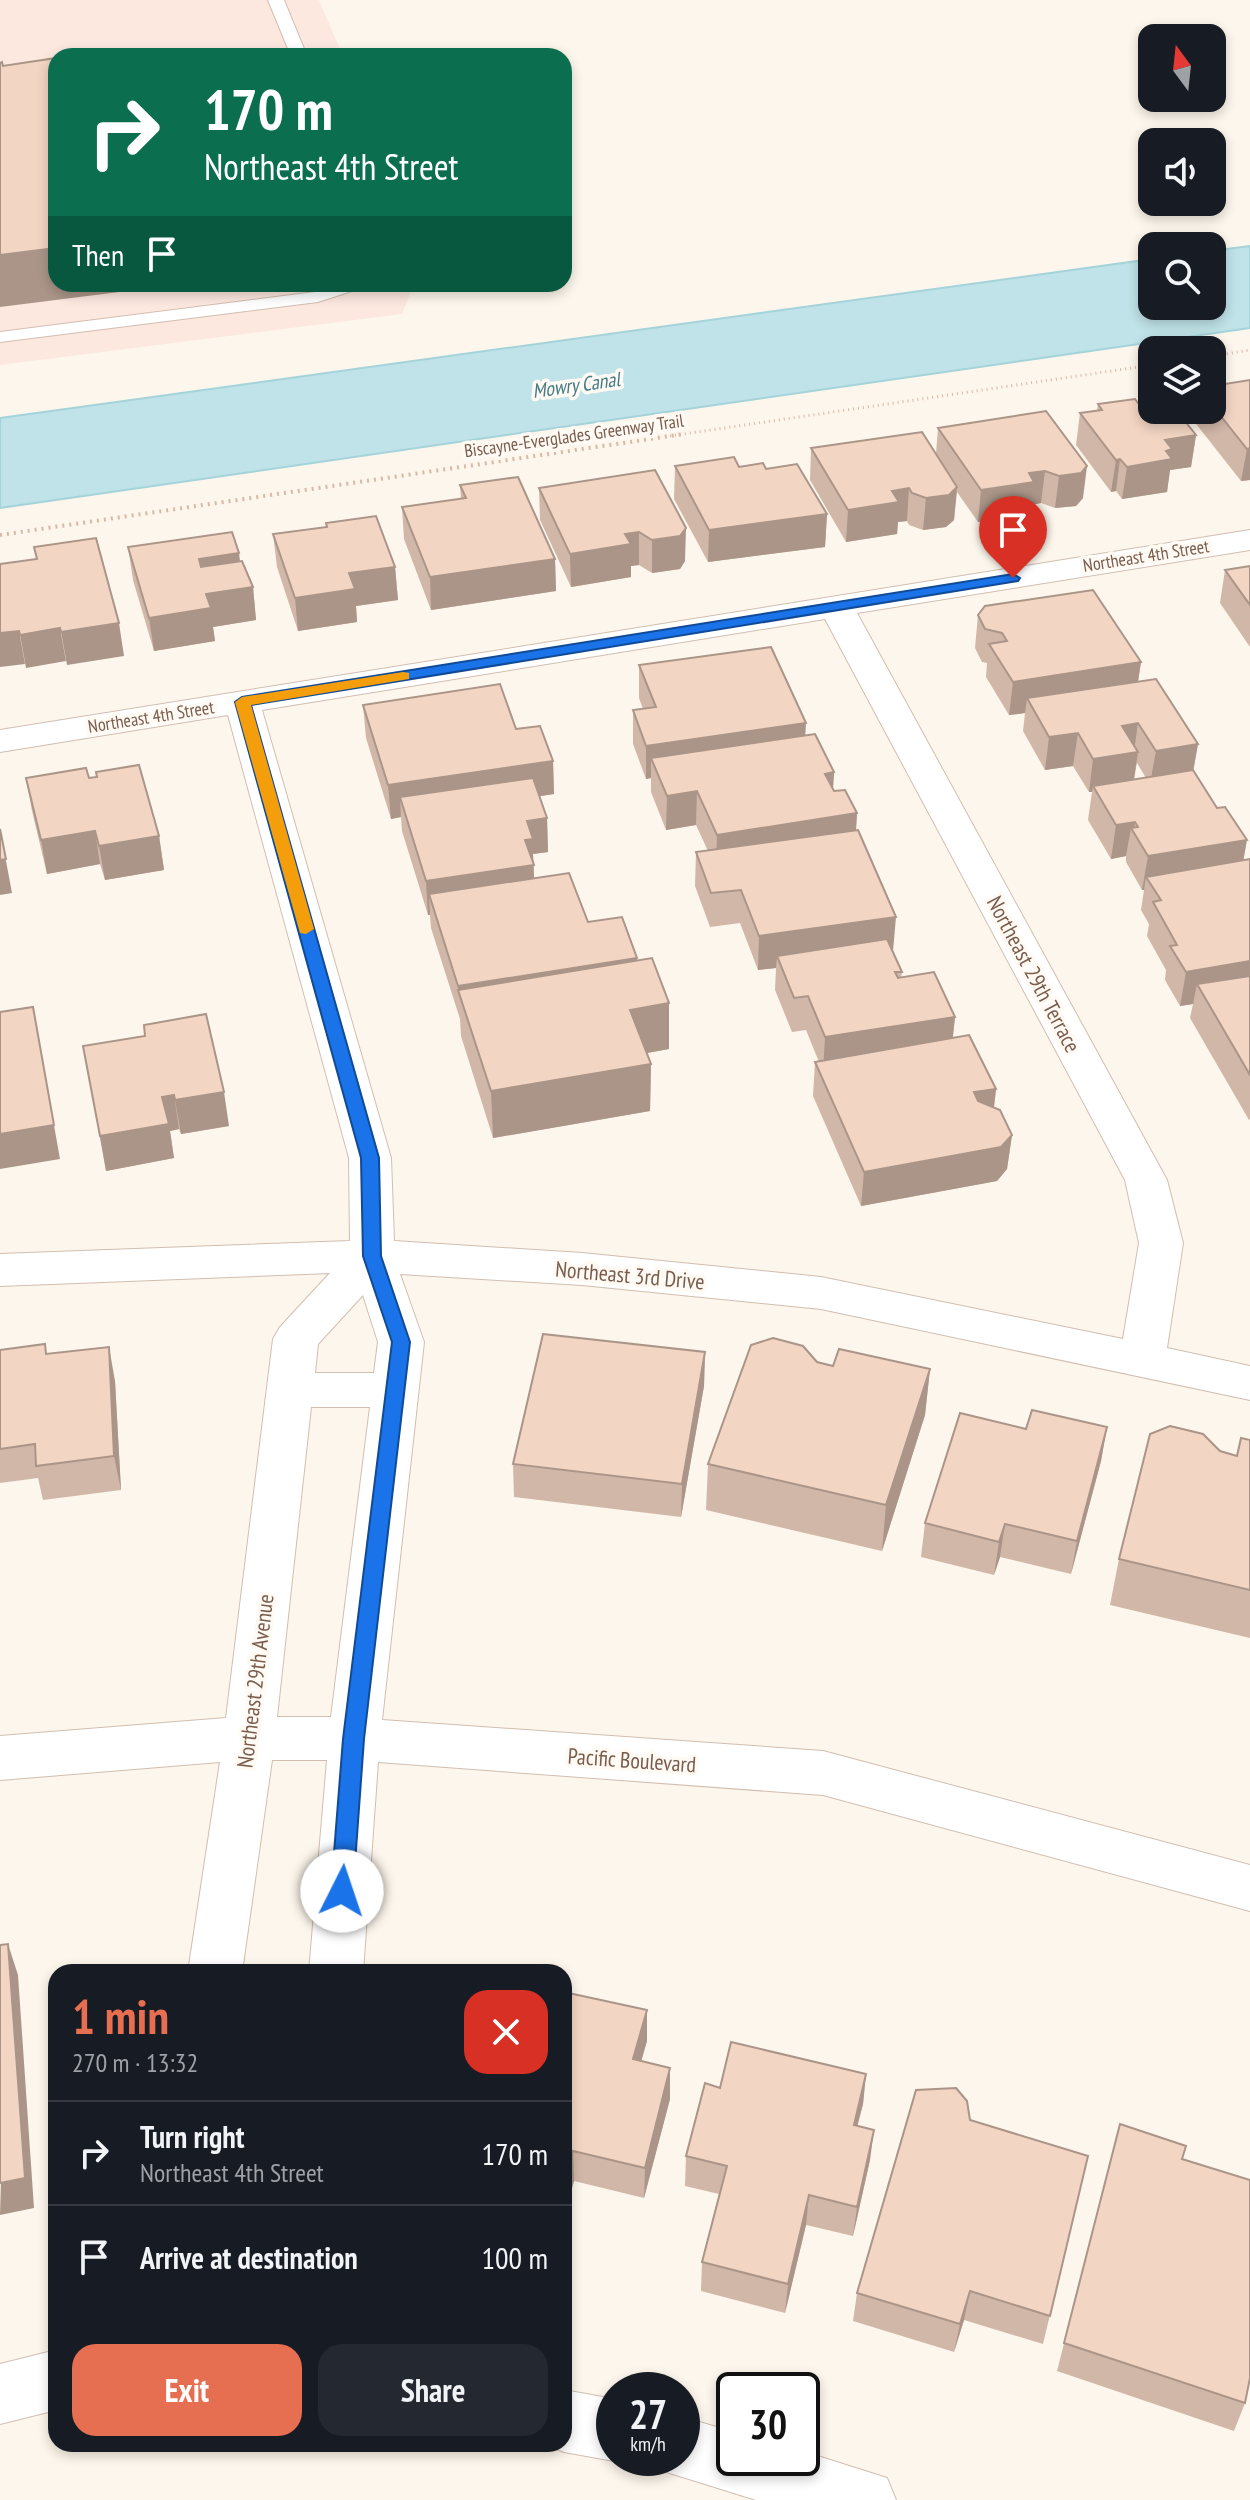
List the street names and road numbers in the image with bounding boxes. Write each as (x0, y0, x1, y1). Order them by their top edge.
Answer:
street label: Biscayne-Everglades Greenway Trail (463, 409, 686, 462)
street label: Northeast 4th Street (1081, 534, 1211, 577)
street label: Northeast 4th Street (86, 695, 216, 738)
street label: Northeast 29th Terrace (981, 891, 1087, 1057)
street label: Northeast 3rd Drive (554, 1255, 706, 1295)
street label: Northeast 29th Avenue (230, 1592, 280, 1770)
street label: Pacific Boulevard (567, 1742, 697, 1778)

